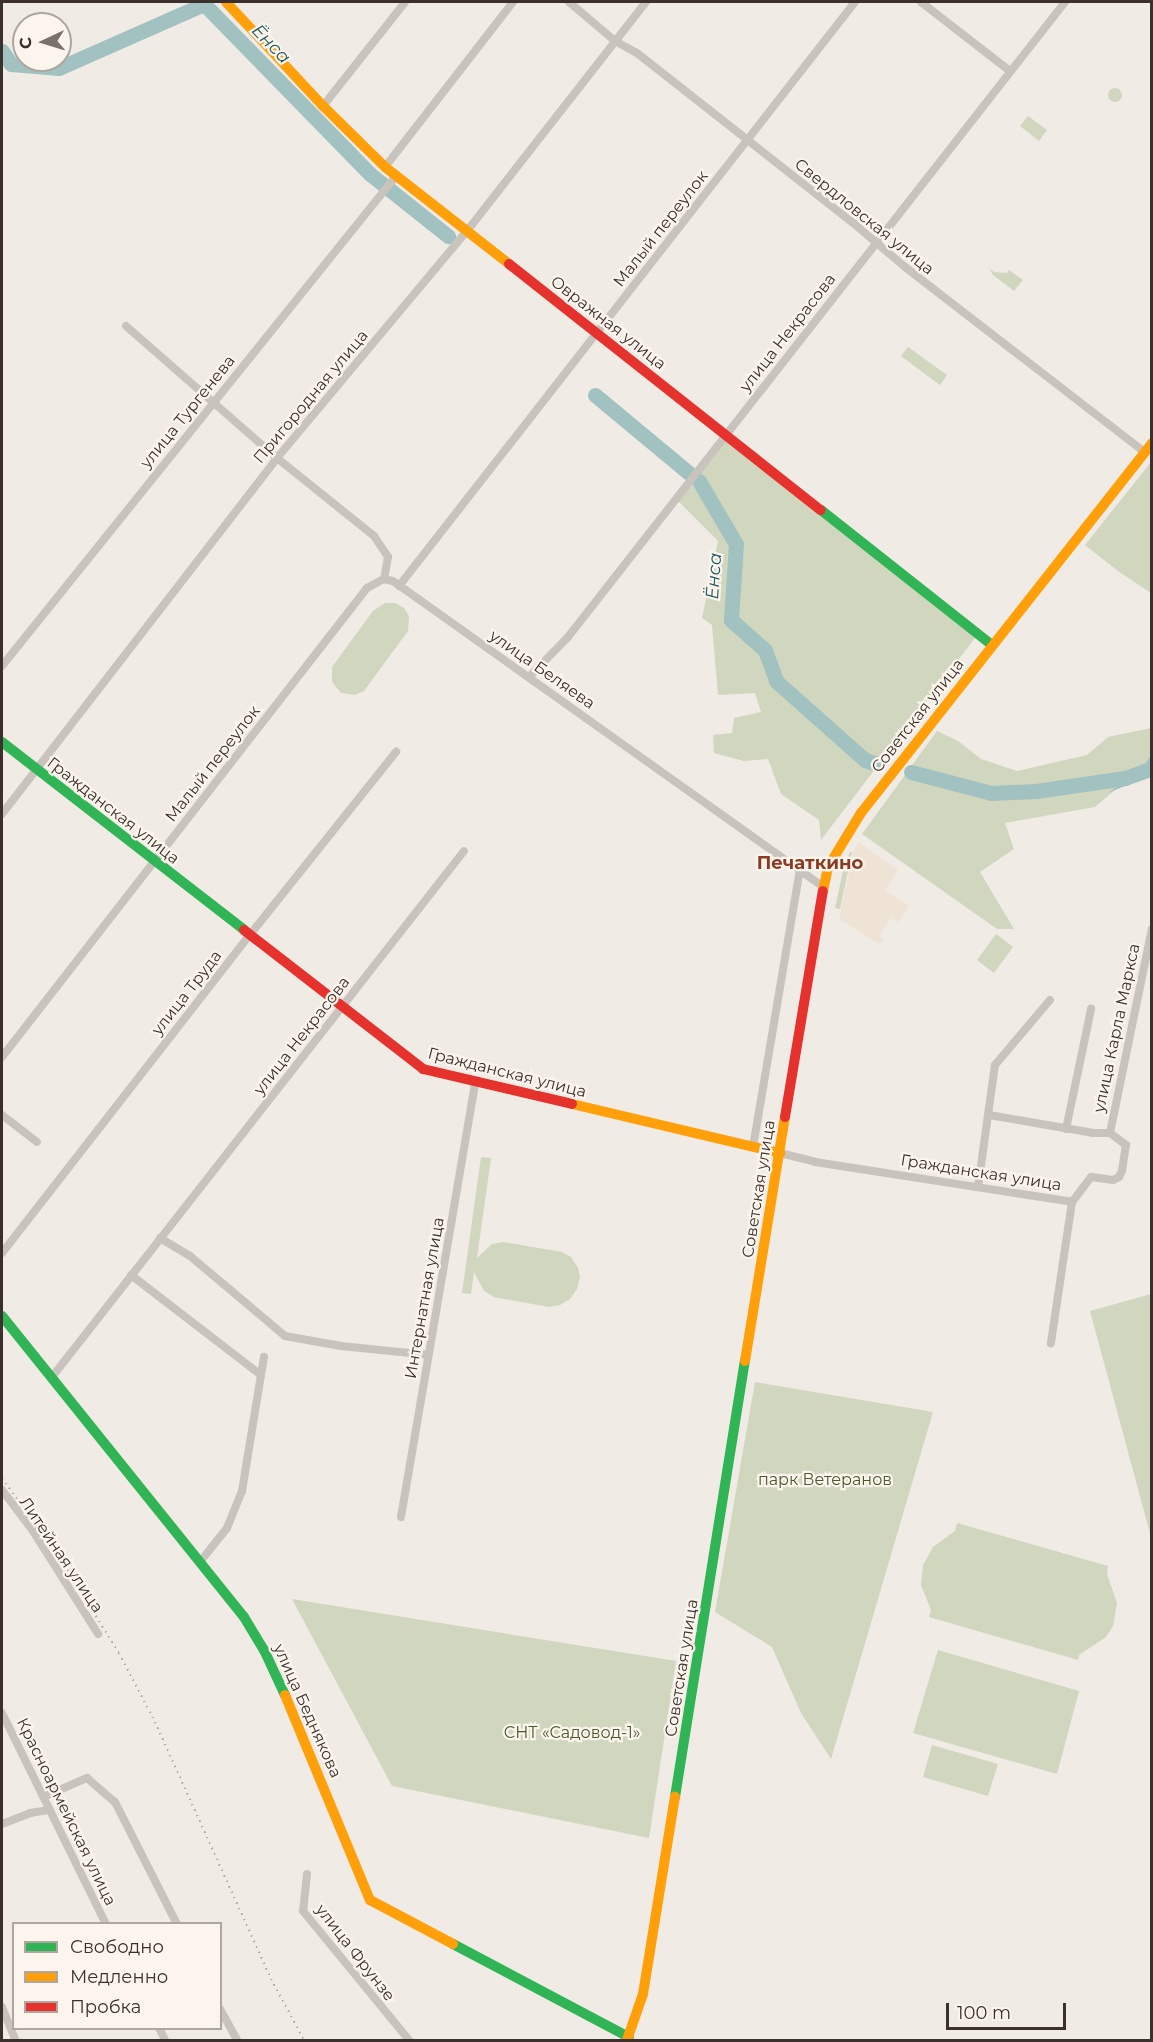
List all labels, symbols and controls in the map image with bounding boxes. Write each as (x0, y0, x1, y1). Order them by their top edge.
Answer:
north arrow (12, 12, 72, 72)
water label: Ёнса (247, 20, 295, 68)
text: С (16, 37, 35, 50)
street label: Свердловская улица (790, 155, 938, 279)
street label: Малый переулок (610, 167, 712, 291)
street label: улица Некрасова (736, 270, 840, 396)
street label: Овражная улица (547, 272, 669, 374)
street label: Пригородная улица (250, 326, 372, 468)
street label: улица Тургенева (137, 352, 239, 472)
water label: Ёнса (702, 552, 726, 600)
street label: улица Беляева (486, 627, 598, 713)
street label: Советская улица (868, 655, 968, 777)
street label: Малый переулок (162, 702, 264, 826)
street label: Гражданская улица (43, 753, 183, 869)
district label: Печаткино (757, 852, 863, 874)
street label: улица Карла Маркса (1090, 942, 1144, 1114)
street label: улица Труда (148, 947, 226, 1039)
street label: улица Некрасова (250, 973, 354, 1099)
street label: Гражданская улица (426, 1044, 588, 1102)
street label: Советская улица (739, 1119, 779, 1259)
street label: Гражданская улица (899, 1151, 1063, 1195)
street label: Интернатная улица (401, 1216, 449, 1380)
park label: парк Ветеранов (758, 1470, 892, 1490)
street label: Литейная улица (15, 1493, 107, 1617)
street label: Советская улица (662, 1598, 702, 1738)
street label: улица Беднякова (269, 1641, 345, 1781)
street label: Красноармейская улица (12, 1715, 120, 1909)
park label: СНТ «Садовод-1» (504, 1723, 640, 1743)
street label: улица Фрунзе (311, 1901, 399, 2005)
legend (12, 1922, 222, 2030)
text: Свободно (70, 1936, 164, 1958)
text: Медленно (70, 1966, 168, 1988)
scale bar (949, 1991, 1069, 2029)
text: Пробка (70, 1996, 141, 2018)
text: 100 m (957, 2002, 1011, 2024)

